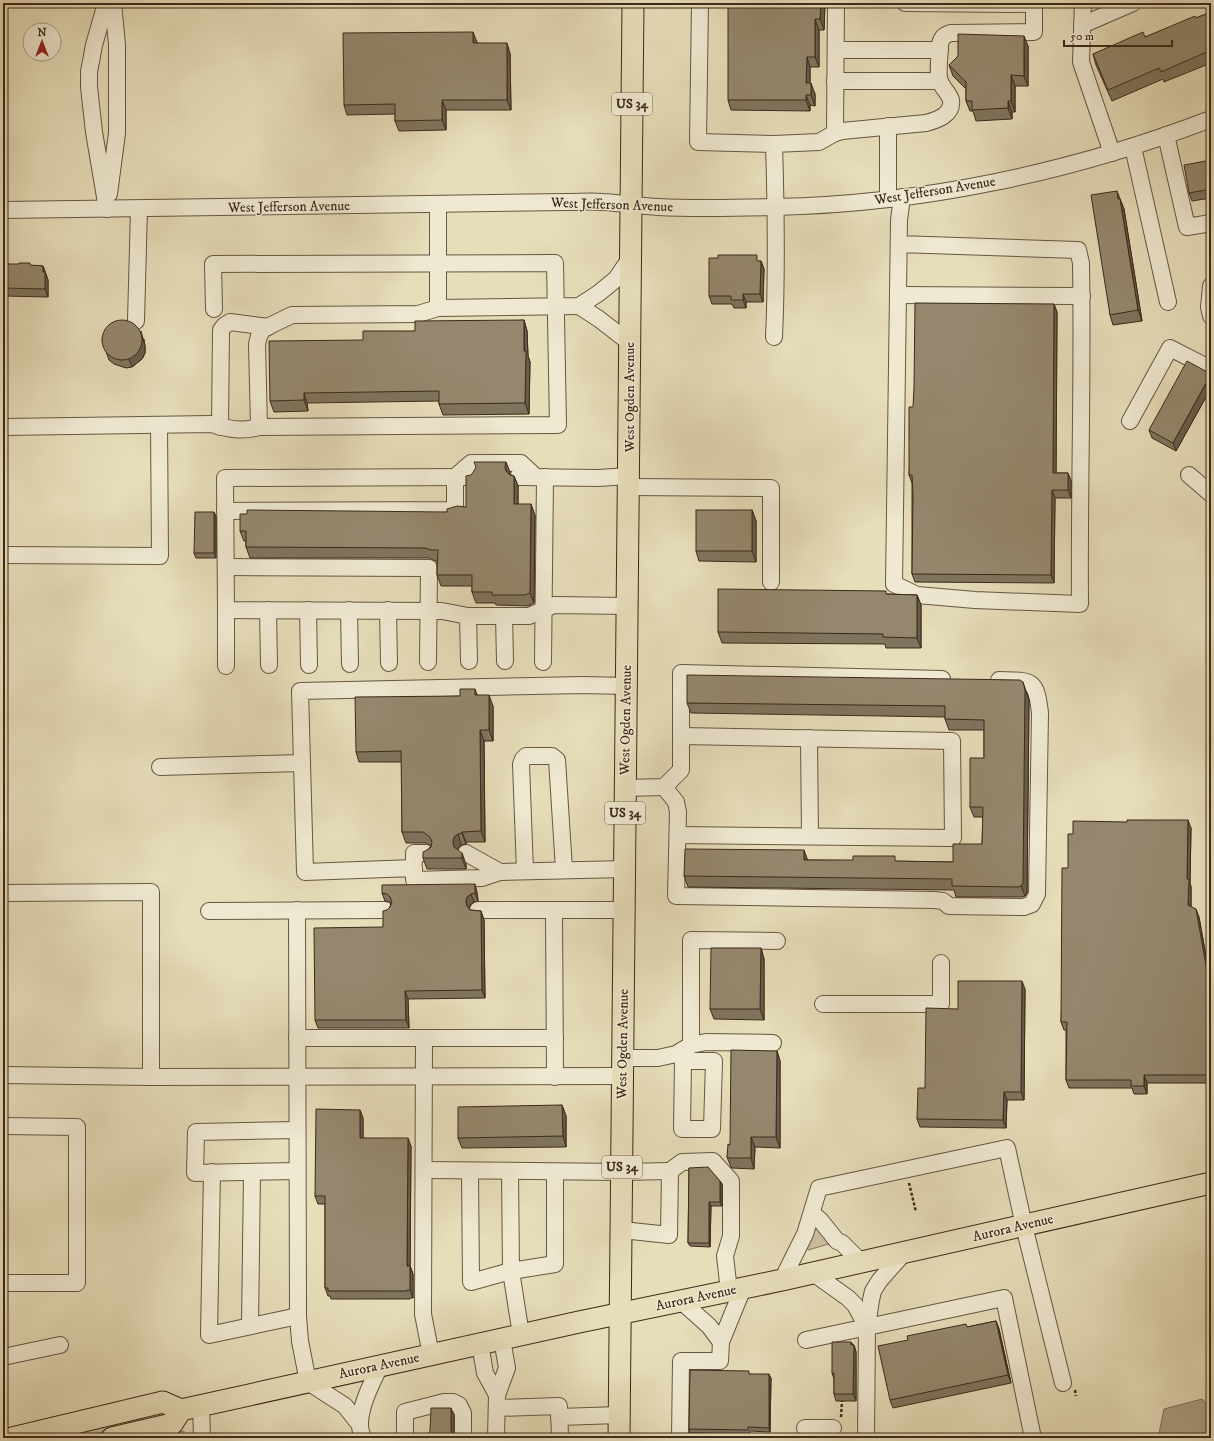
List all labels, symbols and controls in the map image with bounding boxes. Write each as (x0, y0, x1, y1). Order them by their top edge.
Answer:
north arrow (22, 22, 62, 62)
scale bar (1064, 22, 1172, 48)
text: N (37, 26, 47, 40)
text: 50 m (1070, 29, 1094, 44)
road number: US 34 (612, 93, 652, 115)
street label: West Jefferson Avenue (872, 173, 997, 210)
street label: West Jefferson Avenue (550, 194, 674, 216)
street label: West Jefferson Avenue (227, 197, 350, 217)
street label: West Ogden Avenue (621, 342, 639, 453)
street label: West Ogden Avenue (616, 664, 636, 776)
road number: US 34 (605, 802, 645, 824)
street label: West Ogden Avenue (613, 988, 633, 1100)
road number: US 34 (602, 1156, 642, 1178)
street label: Aurora Avenue (971, 1210, 1055, 1246)
street label: Aurora Avenue (654, 1281, 738, 1315)
street label: Aurora Avenue (337, 1349, 421, 1383)

